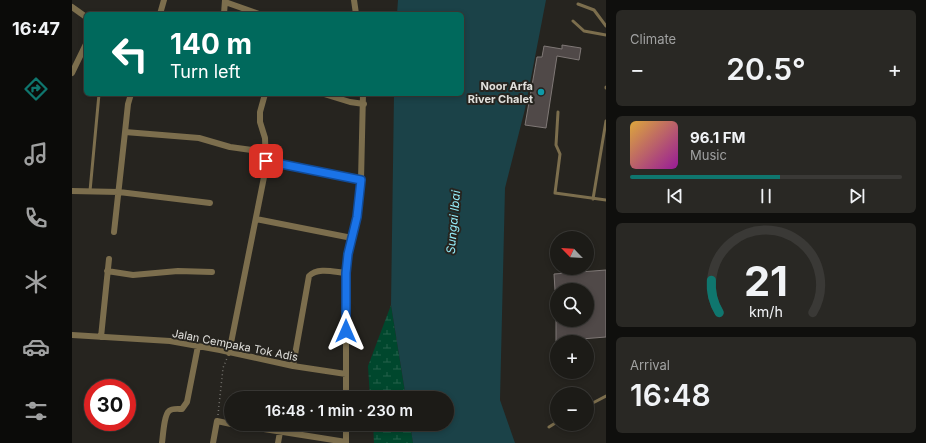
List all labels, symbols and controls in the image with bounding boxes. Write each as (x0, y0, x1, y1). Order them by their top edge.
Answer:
text: 16:47 (12, 18, 60, 39)
text: 140 m (170, 27, 252, 61)
icon: left (104, 28, 156, 80)
text: Climate (630, 31, 676, 47)
text: 20.5° (726, 51, 806, 87)
text: − (630, 56, 645, 82)
text: + (887, 56, 902, 82)
text: Turn left (170, 61, 240, 82)
icon: directions (22, 75, 50, 103)
place label: Noor Arfa River Chalet (468, 79, 533, 106)
marker: Noor Arfa River Chalet (536, 87, 546, 97)
text: 96.1 FM (690, 128, 746, 147)
icon: music (22, 140, 50, 168)
pin (249, 144, 283, 178)
text: Music (690, 147, 727, 163)
icon: arrive (255, 150, 277, 172)
icon: previous (664, 185, 686, 207)
icon: pause (755, 185, 777, 207)
icon: next (846, 185, 868, 207)
water label: Sungai Ibai (443, 189, 463, 254)
icon: phone (22, 204, 50, 232)
north arrow (550, 231, 594, 275)
map controls (550, 231, 594, 431)
text: 21 (744, 255, 788, 305)
icon: climate (22, 268, 50, 296)
button: search (550, 283, 594, 327)
text: km/h (749, 302, 783, 319)
position arrow (325, 310, 367, 352)
street label: Jalan Cempaka Tok Adis (171, 326, 299, 364)
icon: car (22, 333, 50, 361)
button: + (550, 335, 594, 379)
text: Arrival (630, 357, 670, 373)
text: 16:48 (630, 377, 711, 413)
speed limit sign: 30 (84, 379, 136, 431)
button: − (550, 387, 594, 431)
icon: filters (22, 397, 50, 425)
text: 16:48 · 1 min · 230 m (265, 401, 413, 420)

